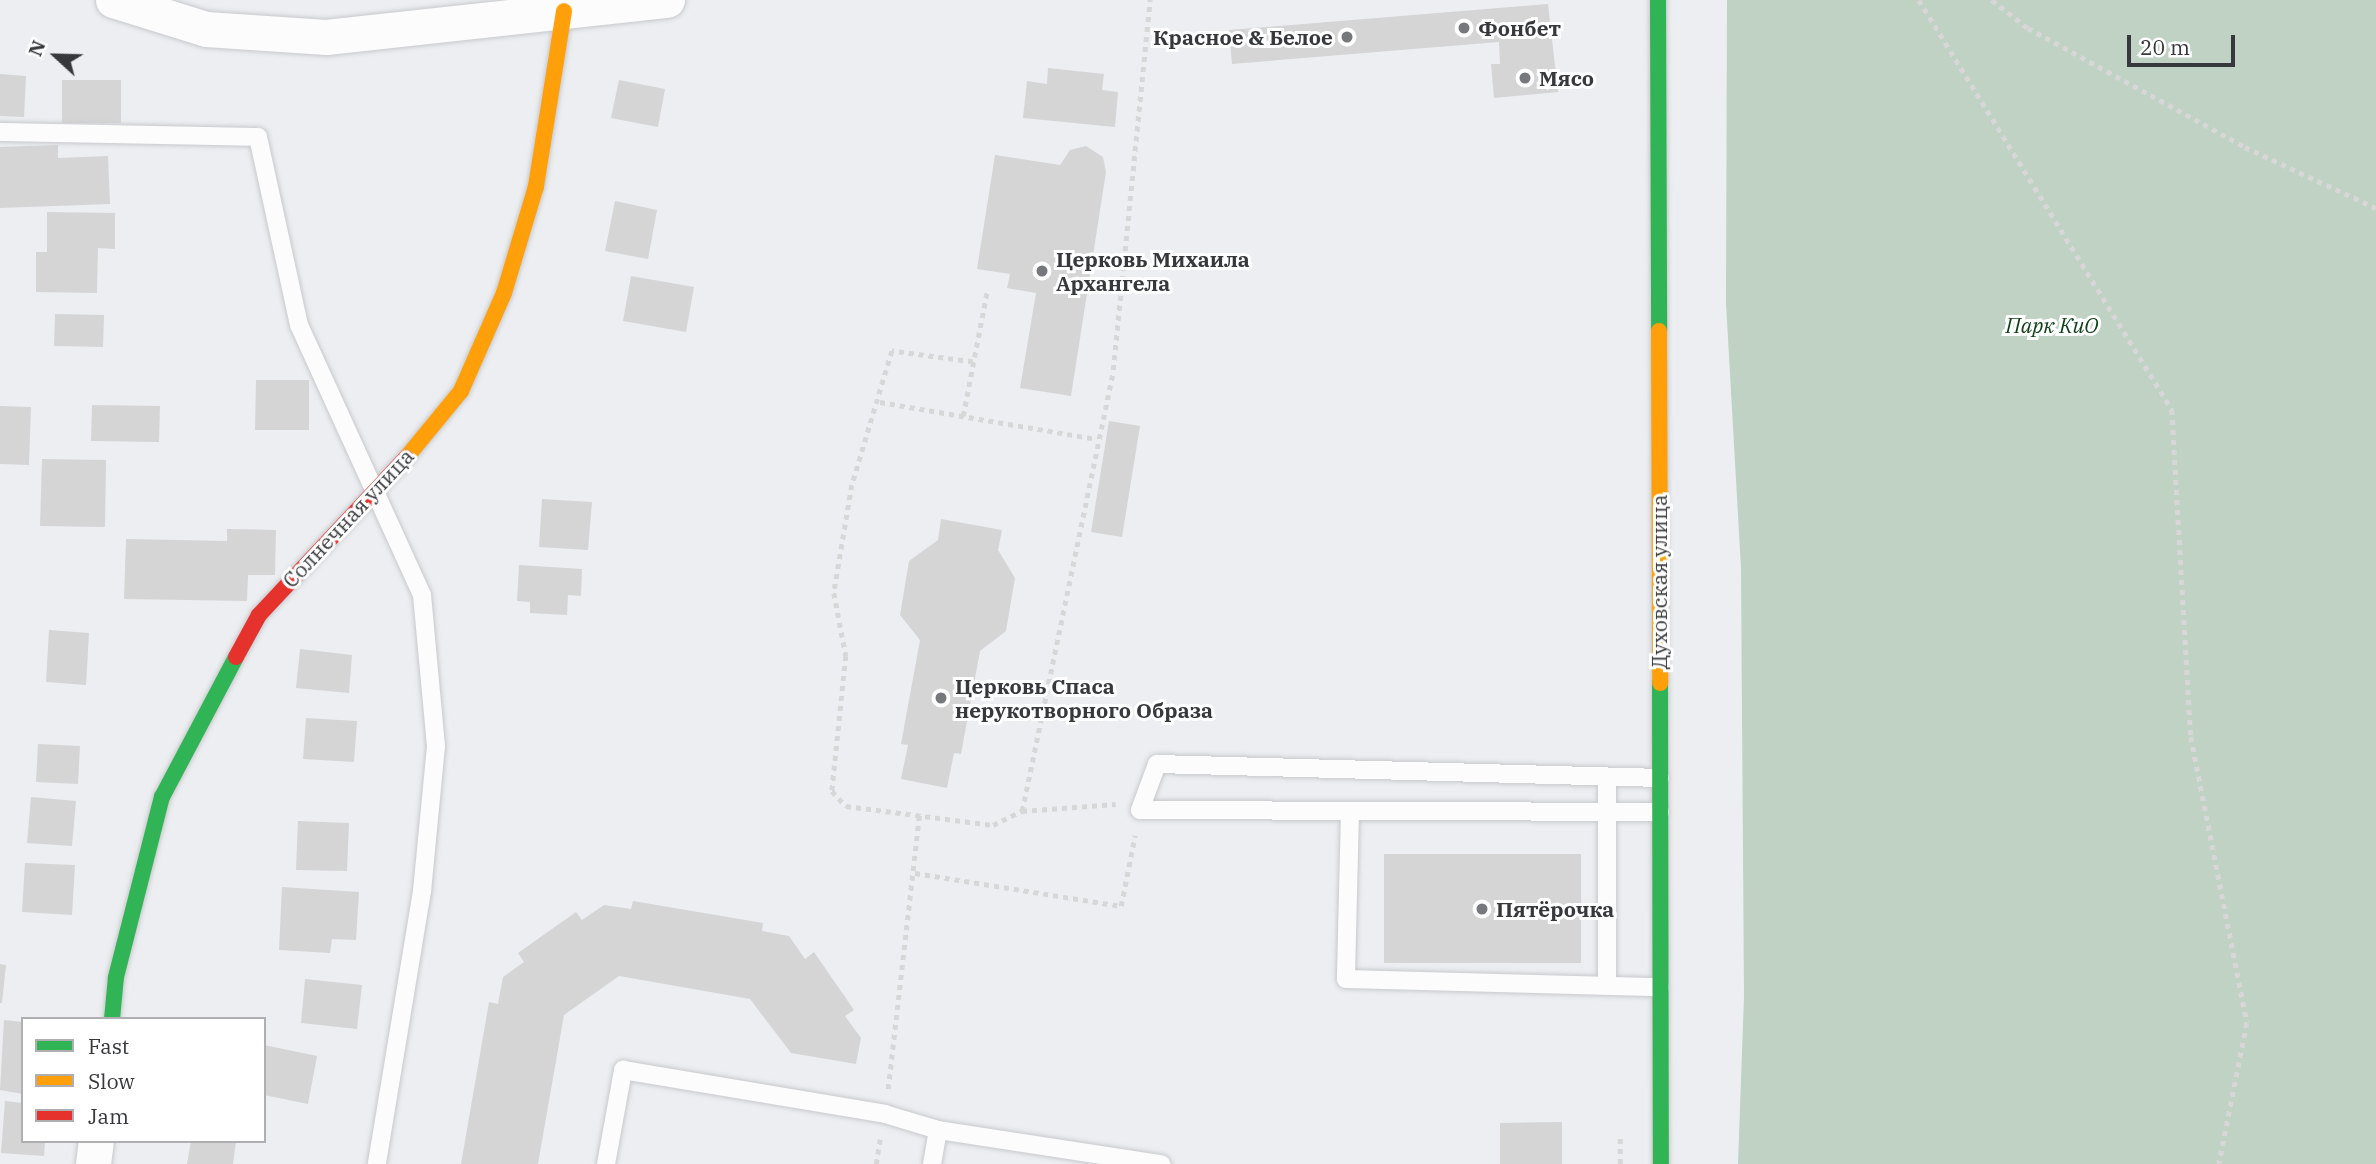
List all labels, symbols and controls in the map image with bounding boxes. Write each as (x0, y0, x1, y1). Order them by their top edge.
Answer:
place label: Фонбет (1478, 15, 1561, 41)
marker: Фонбет (1456, 20, 1472, 36)
north arrow (21, 21, 91, 91)
scale bar (2131, 21, 2240, 65)
place label: Красное & Белое (1153, 24, 1333, 50)
marker: Красное & Белое (1339, 29, 1355, 45)
text: 20 m (2140, 33, 2190, 61)
text: N (23, 37, 50, 60)
place label: Мясо (1539, 65, 1594, 91)
marker: Мясо (1517, 70, 1533, 86)
place label: Церковь Михаила Архангела (1056, 246, 1250, 296)
marker: Церковь Михаила Архангела (1034, 263, 1050, 279)
park label: Парк КиО (2006, 312, 2098, 338)
street label: Солнечная улица (277, 443, 419, 593)
street label: Духовская улица (1646, 495, 1672, 669)
place label: Церковь Спаса нерукотворного Образа (955, 673, 1213, 723)
marker: Церковь Спаса нерукотворного Образа (933, 690, 949, 706)
place label: Пятёрочка (1496, 896, 1614, 922)
marker: Пятёрочка (1474, 901, 1490, 917)
legend (21, 1017, 266, 1143)
text: Fast (88, 1032, 129, 1060)
text: Slow (88, 1067, 135, 1095)
text: Jam (88, 1102, 129, 1130)

